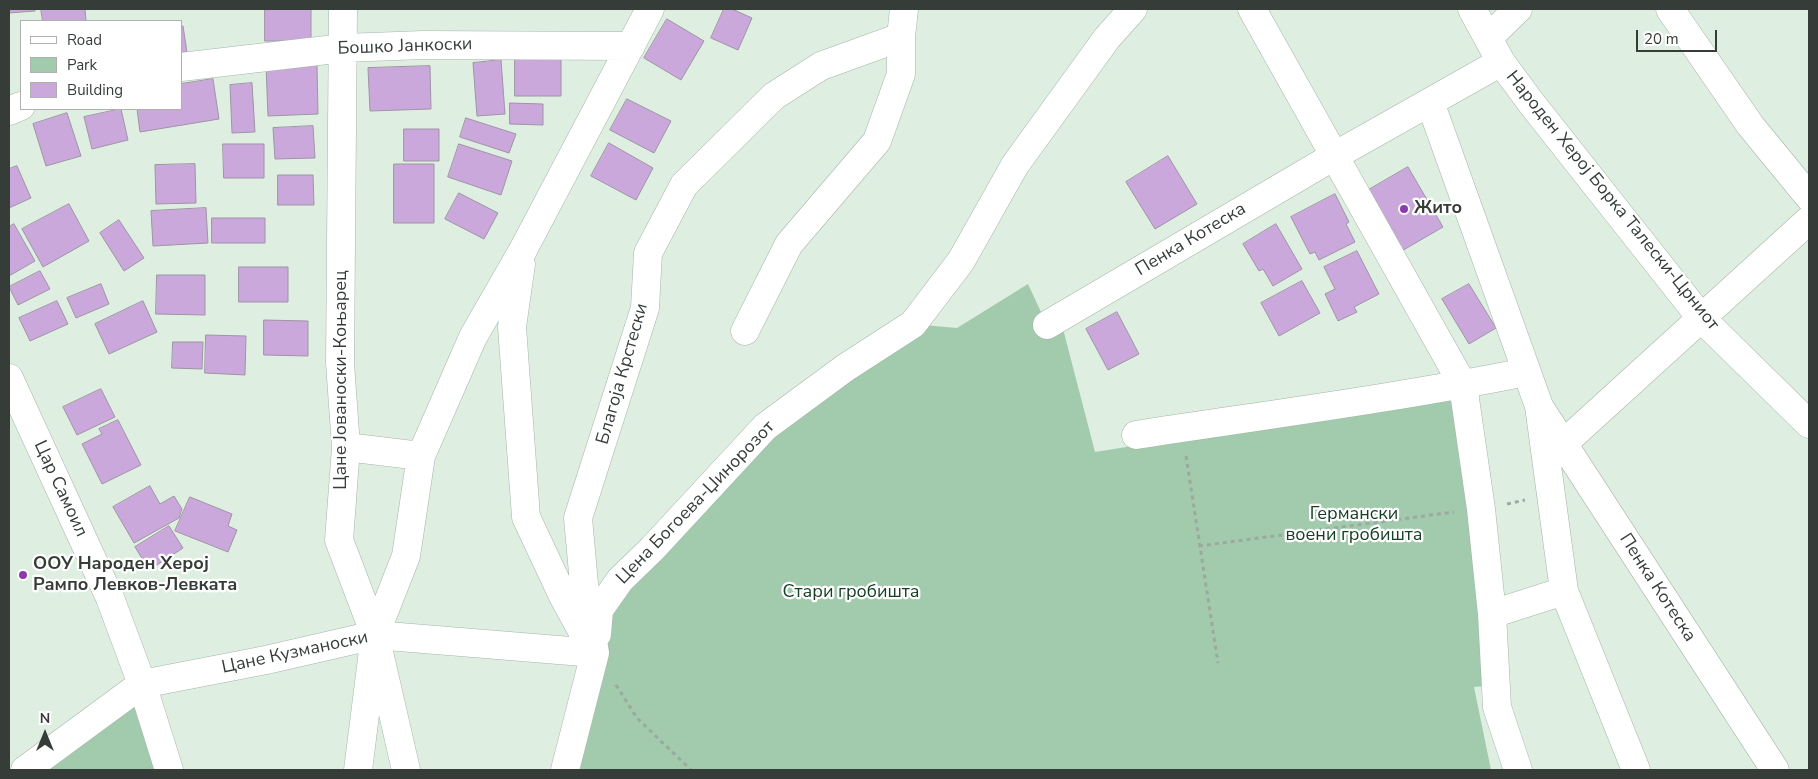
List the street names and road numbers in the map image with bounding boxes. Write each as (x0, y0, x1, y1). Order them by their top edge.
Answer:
street label: Бошко Јанкоски (337, 34, 473, 60)
street label: Народен Херој Борка Талески-Црниот (1501, 67, 1723, 335)
street label: Пенка Котеска (1132, 199, 1250, 281)
street label: Цане Јованоски-Коњарец (331, 270, 353, 490)
street label: Благоја Крстески (593, 301, 653, 447)
street label: Цена Богоева-Џинорозот (612, 417, 780, 589)
street label: Цар Самоил (28, 437, 92, 541)
street label: Пенка Котеска (1614, 530, 1700, 646)
street label: Цане Кузманоски (220, 627, 370, 679)

